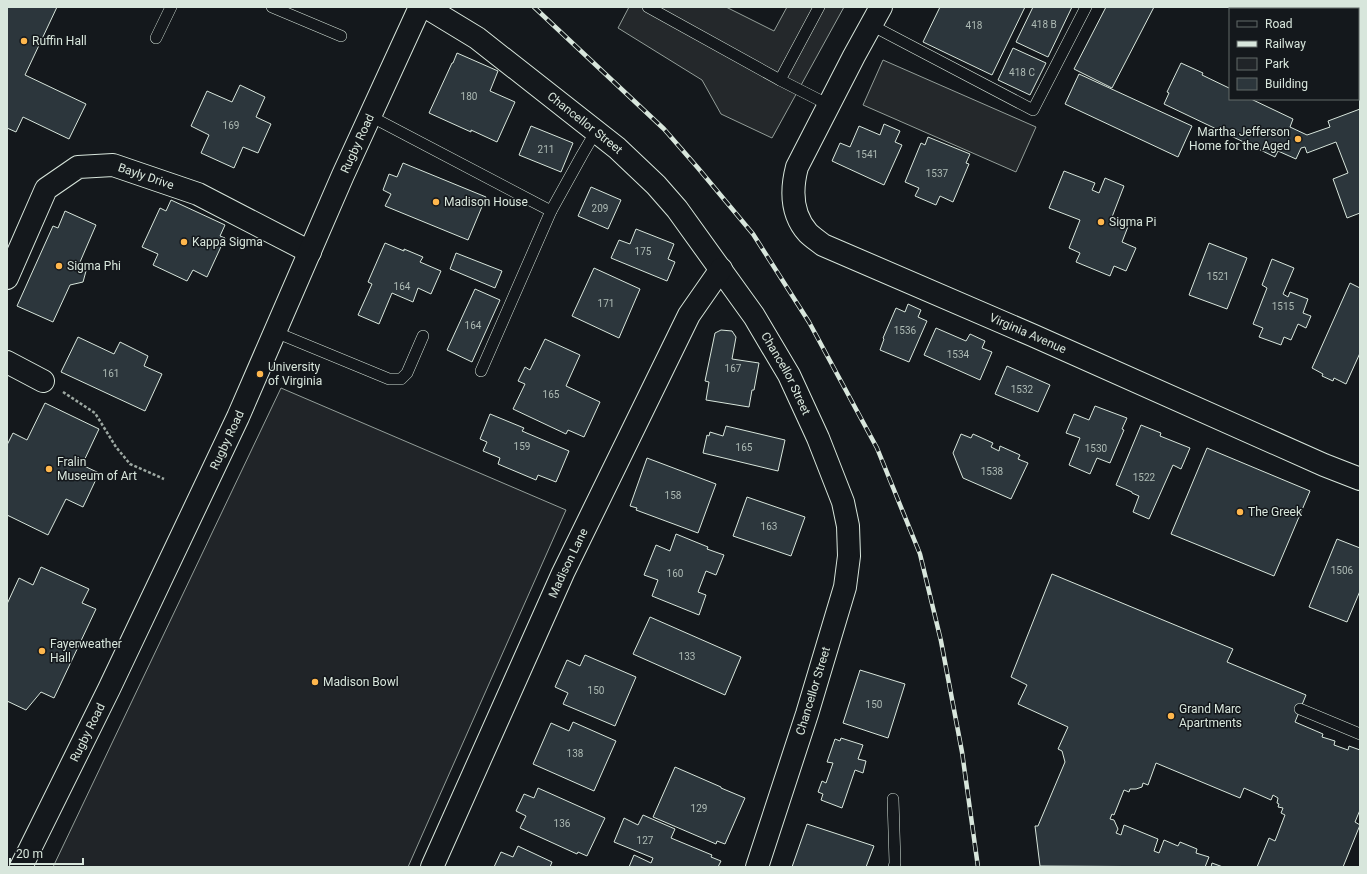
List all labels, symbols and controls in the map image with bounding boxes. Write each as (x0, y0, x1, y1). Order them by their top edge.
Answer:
legend (1229, 8, 1359, 100)
text: Road (1265, 17, 1293, 31)
house number: 418 B (1031, 19, 1057, 30)
house number: 418 (966, 20, 983, 31)
place label: Ruffin Hall (32, 34, 87, 48)
marker: Ruffin Hall (19, 36, 29, 46)
text: Railway (1265, 37, 1306, 51)
text: Park (1265, 57, 1290, 71)
house number: 418 C (1009, 67, 1035, 78)
text: Building (1265, 77, 1308, 91)
street label: Chancellor Street (545, 89, 626, 157)
house number: 180 (461, 91, 478, 102)
street label: Rugby Road (338, 112, 377, 175)
house number: 169 (223, 120, 239, 131)
place label: Martha Jefferson Home for the Aged (1189, 125, 1290, 153)
marker: Martha Jefferson Home for the Aged (1293, 134, 1303, 144)
house number: 211 (538, 144, 554, 155)
house number: 1541 (856, 149, 878, 160)
street label: Bayly Drive (116, 160, 176, 192)
house number: 1537 (926, 168, 949, 179)
place label: Madison House (444, 195, 528, 209)
marker: Madison House (431, 197, 441, 207)
house number: 209 (592, 203, 608, 214)
place label: Sigma Pi (1109, 215, 1156, 229)
marker: Sigma Pi (1096, 217, 1106, 227)
place label: Kappa Sigma (192, 235, 263, 249)
marker: Kappa Sigma (179, 237, 189, 247)
house number: 175 (635, 246, 652, 257)
place label: Sigma Phi (67, 259, 121, 273)
marker: Sigma Phi (54, 261, 64, 271)
house number: 1521 (1207, 271, 1229, 282)
house number: 164 (394, 281, 411, 292)
house number: 171 (598, 298, 614, 309)
house number: 1515 (1272, 301, 1295, 312)
street label: Virginia Avenue (987, 311, 1069, 356)
house number: 164 (465, 320, 482, 331)
house number: 1536 (894, 325, 917, 336)
street label: Chancellor Street (758, 330, 813, 417)
house number: 1534 (947, 349, 970, 360)
place label: University of Virginia (268, 360, 322, 388)
house number: 167 (725, 363, 742, 374)
house number: 161 (103, 368, 119, 379)
marker: University of Virginia (255, 369, 265, 379)
house number: 1532 (1011, 384, 1034, 395)
house number: 165 (543, 389, 560, 400)
street label: Rugby Road (207, 408, 247, 472)
house number: 159 (514, 441, 530, 452)
house number: 165 (736, 442, 753, 453)
house number: 1530 (1085, 443, 1108, 454)
place label: Fralin Museum of Art (57, 455, 137, 483)
marker: Fralin Museum of Art (44, 464, 54, 474)
house number: 1538 (981, 466, 1004, 477)
house number: 1522 (1133, 472, 1156, 483)
house number: 158 (665, 490, 682, 501)
place label: The Greek (1248, 505, 1303, 519)
marker: The Greek (1235, 507, 1245, 517)
house number: 163 (761, 521, 777, 532)
street label: Madison Lane (546, 526, 591, 600)
house number: 1506 (1331, 565, 1354, 576)
house number: 160 (667, 568, 684, 579)
place label: Fayerweather Hall (50, 637, 122, 665)
street label: Chancellor Street (793, 645, 833, 737)
marker: Fayerweather Hall (37, 646, 47, 656)
house number: 133 (679, 651, 695, 662)
place label: Madison Bowl (323, 675, 399, 689)
marker: Madison Bowl (310, 677, 320, 687)
house number: 150 (588, 685, 605, 696)
house number: 150 (866, 699, 883, 710)
street label: Rugby Road (67, 701, 108, 764)
place label: Grand Marc Apartments (1179, 702, 1242, 730)
marker: Grand Marc Apartments (1166, 711, 1176, 721)
house number: 138 (567, 748, 584, 759)
house number: 129 (691, 803, 707, 814)
house number: 136 (554, 818, 571, 829)
house number: 127 (637, 835, 654, 846)
scale bar (10, 840, 83, 866)
text: 20 m (16, 847, 43, 861)

